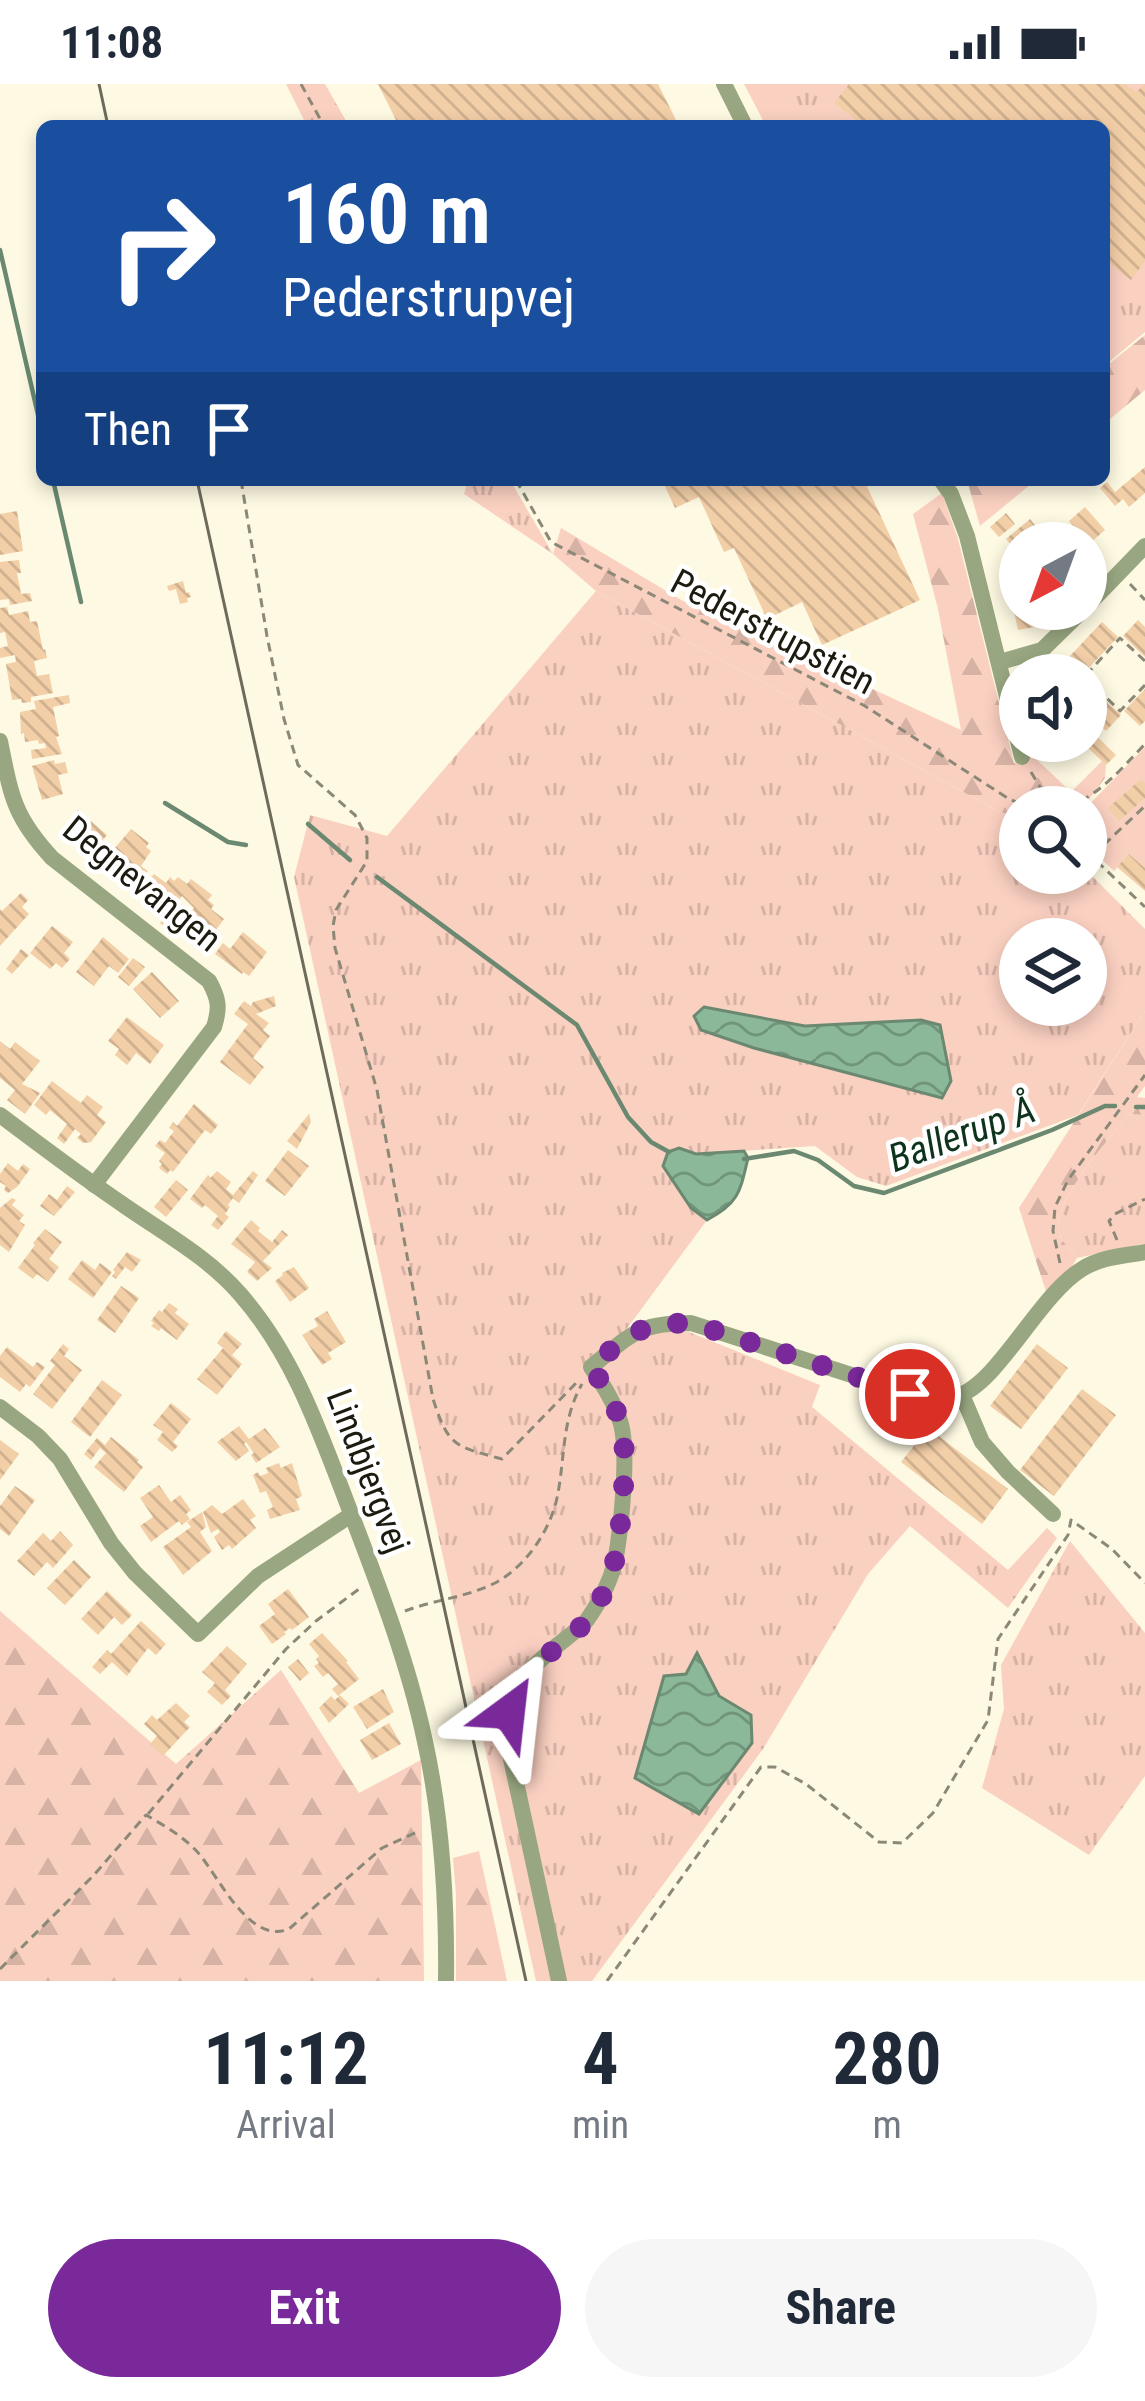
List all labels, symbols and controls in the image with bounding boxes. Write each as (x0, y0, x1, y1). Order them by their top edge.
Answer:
text: 11:08 (60, 16, 163, 69)
text: 160 m (282, 165, 491, 264)
icon: right (84, 168, 240, 324)
text: Pederstrupvej (282, 266, 575, 329)
icon: arrive (196, 396, 262, 462)
text: Then (84, 403, 172, 456)
north arrow (999, 522, 1107, 630)
map controls (999, 522, 1107, 1026)
street label: Pederstrupstien (664, 561, 882, 703)
button: sound (999, 654, 1107, 762)
button: search (999, 786, 1107, 894)
street label: Degnevangen (55, 808, 229, 960)
button: layers (999, 918, 1107, 1026)
water label: Ballerup Å (882, 1085, 1042, 1182)
pin (859, 1343, 961, 1445)
icon: arrive (877, 1361, 943, 1427)
street label: Lindbjergvej (318, 1383, 418, 1559)
position arrow (446, 1649, 572, 1775)
text: 11:12 (203, 2017, 369, 2102)
text: 4 (582, 2017, 619, 2102)
text: 280 (832, 2017, 942, 2102)
text: Arrival (236, 2102, 336, 2148)
text: min (572, 2102, 629, 2148)
text: m (872, 2102, 902, 2148)
button: Exit (48, 2239, 561, 2377)
button: Share (585, 2239, 1097, 2377)

